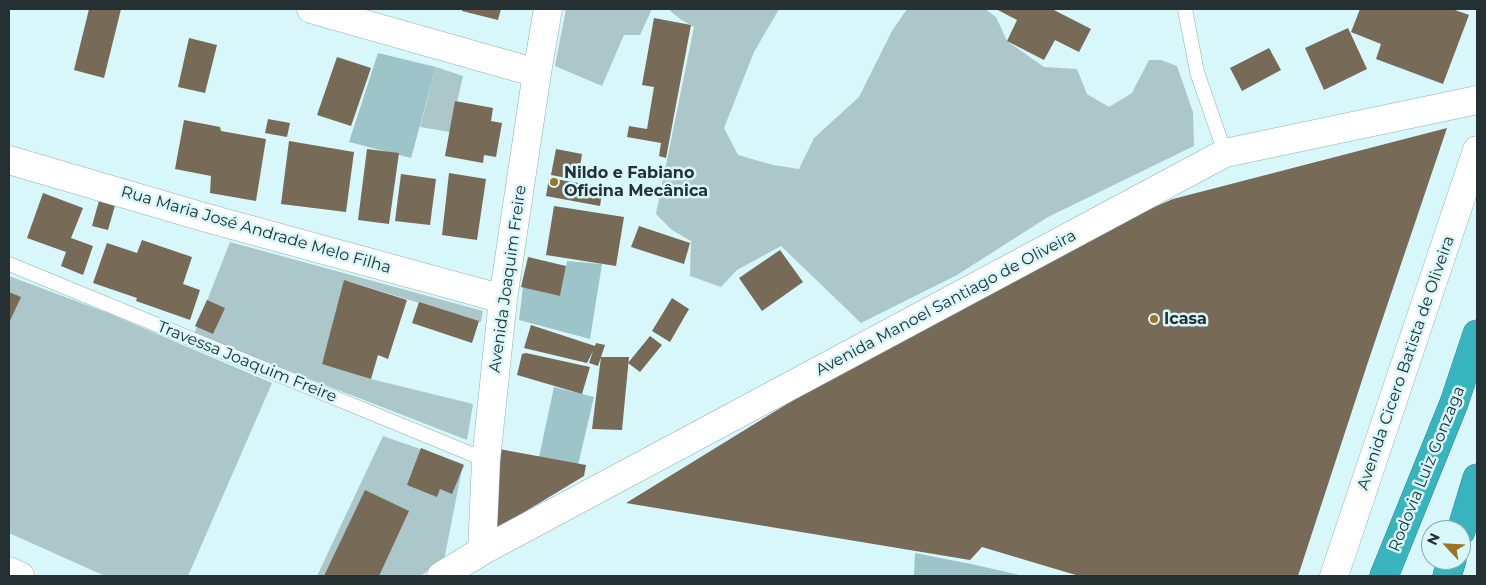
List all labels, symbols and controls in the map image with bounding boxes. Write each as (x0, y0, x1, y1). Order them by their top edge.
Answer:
place label: Nildo e Fabiano Oficina Mecânica (564, 163, 708, 201)
marker: Nildo e Fabiano Oficina Mecânica (548, 176, 560, 188)
street label: Rua Maria José Andrade Melo Filha (119, 182, 393, 278)
street label: Avenida Joaquim Freire (485, 184, 531, 374)
street label: Avenida Manoel Santiago de Oliveira (812, 226, 1080, 380)
street label: Avenida Cicero Batista de Oliveira (1353, 233, 1459, 493)
place label: Icasa (1164, 309, 1207, 329)
marker: Icasa (1148, 313, 1160, 325)
street label: Travessa Joaquim Freire (154, 317, 340, 407)
street label: Rodovia Luiz Gonzaga (1385, 383, 1469, 555)
north arrow (1421, 520, 1471, 570)
text: N (1423, 530, 1444, 548)

